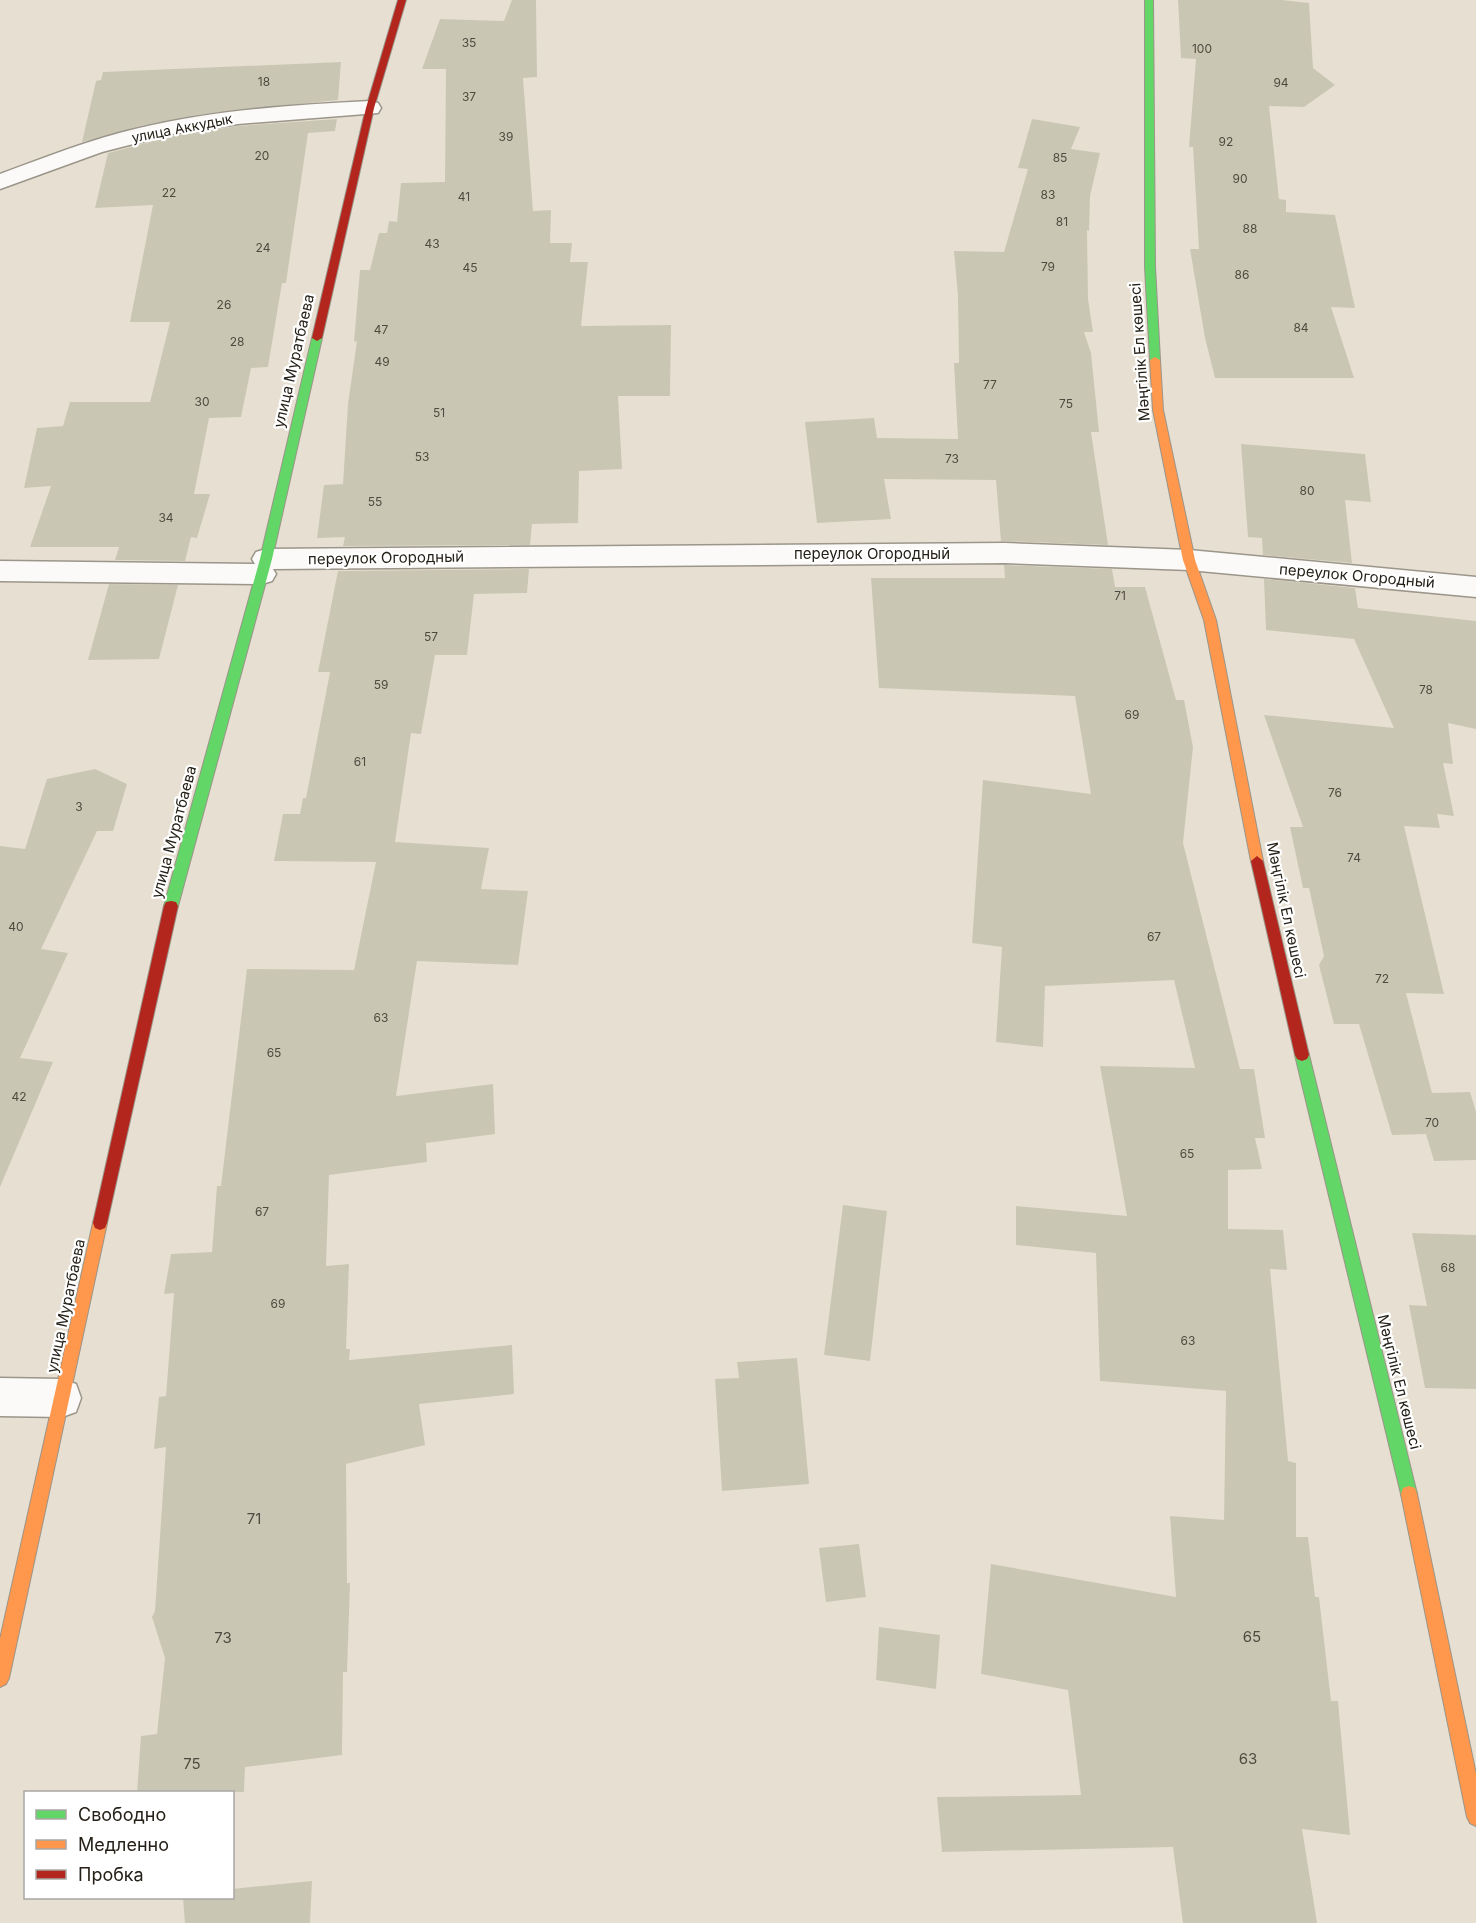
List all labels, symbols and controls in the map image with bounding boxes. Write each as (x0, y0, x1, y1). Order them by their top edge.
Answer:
house number: 35 (462, 35, 476, 50)
house number: 100 (1192, 41, 1212, 56)
house number: 18 (258, 74, 270, 89)
house number: 94 (1273, 75, 1289, 90)
house number: 37 (462, 89, 476, 104)
street label: улица Аккудык (130, 109, 234, 146)
house number: 39 (499, 129, 513, 144)
house number: 92 (1219, 134, 1233, 149)
house number: 20 (255, 148, 269, 163)
house number: 85 (1053, 150, 1067, 165)
house number: 90 (1232, 171, 1248, 186)
house number: 22 (162, 185, 176, 200)
house number: 83 (1041, 187, 1055, 202)
house number: 41 (458, 189, 470, 204)
house number: 81 (1056, 214, 1068, 229)
house number: 88 (1243, 221, 1257, 236)
house number: 43 (424, 236, 440, 251)
house number: 24 (256, 240, 271, 255)
house number: 79 (1041, 259, 1055, 274)
house number: 45 (462, 260, 478, 275)
house number: 86 (1235, 267, 1249, 282)
street label: Мәңгілік Ел көшесі (1125, 282, 1154, 422)
street label: улица Муратбаева (269, 292, 318, 430)
house number: 26 (217, 297, 231, 312)
house number: 84 (1293, 320, 1309, 335)
house number: 47 (374, 322, 388, 337)
house number: 28 (230, 334, 244, 349)
house number: 49 (374, 354, 390, 369)
house number: 77 (983, 377, 997, 392)
house number: 30 (195, 394, 209, 409)
house number: 75 (1059, 396, 1073, 411)
house number: 51 (433, 405, 445, 420)
house number: 53 (415, 449, 429, 464)
house number: 73 (945, 451, 959, 466)
house number: 80 (1300, 483, 1315, 498)
house number: 55 (368, 494, 382, 509)
house number: 34 (158, 510, 174, 525)
street label: переулок Огородный (794, 544, 950, 563)
street label: переулок Огородный (308, 547, 464, 568)
street label: переулок Огородный (1278, 559, 1436, 592)
house number: 71 (1114, 588, 1126, 603)
house number: 57 (424, 629, 438, 644)
house number: 59 (374, 677, 388, 692)
house number: 78 (1419, 682, 1433, 697)
house number: 69 (1125, 707, 1139, 722)
house number: 61 (354, 754, 366, 769)
street label: улица Муратбаева (147, 763, 200, 900)
house number: 76 (1328, 785, 1342, 800)
house number: 3 (75, 799, 83, 814)
street label: Мәңгілік Ел көшесі (1263, 840, 1310, 980)
house number: 74 (1347, 850, 1361, 865)
house number: 40 (8, 919, 24, 934)
house number: 67 (1147, 929, 1161, 944)
house number: 72 (1375, 971, 1389, 986)
house number: 63 (374, 1010, 388, 1025)
house number: 65 (267, 1045, 281, 1060)
house number: 42 (11, 1089, 27, 1104)
house number: 70 (1425, 1115, 1439, 1130)
house number: 65 (1180, 1146, 1194, 1161)
house number: 67 (255, 1204, 269, 1219)
street label: улица Муратбаева (42, 1237, 89, 1375)
house number: 68 (1441, 1260, 1455, 1275)
house number: 69 (271, 1296, 285, 1311)
street label: Мәңгілік Ел көшесі (1374, 1312, 1425, 1451)
house number: 63 (1181, 1333, 1195, 1348)
house number: 71 (247, 1509, 261, 1528)
house number: 65 (1243, 1627, 1261, 1646)
house number: 73 (214, 1628, 232, 1647)
house number: 63 (1239, 1749, 1257, 1768)
house number: 75 (183, 1754, 201, 1773)
legend (24, 1791, 234, 1899)
text: Свободно (78, 1804, 166, 1825)
text: Медленно (78, 1834, 169, 1855)
text: Пробка (78, 1864, 144, 1885)

